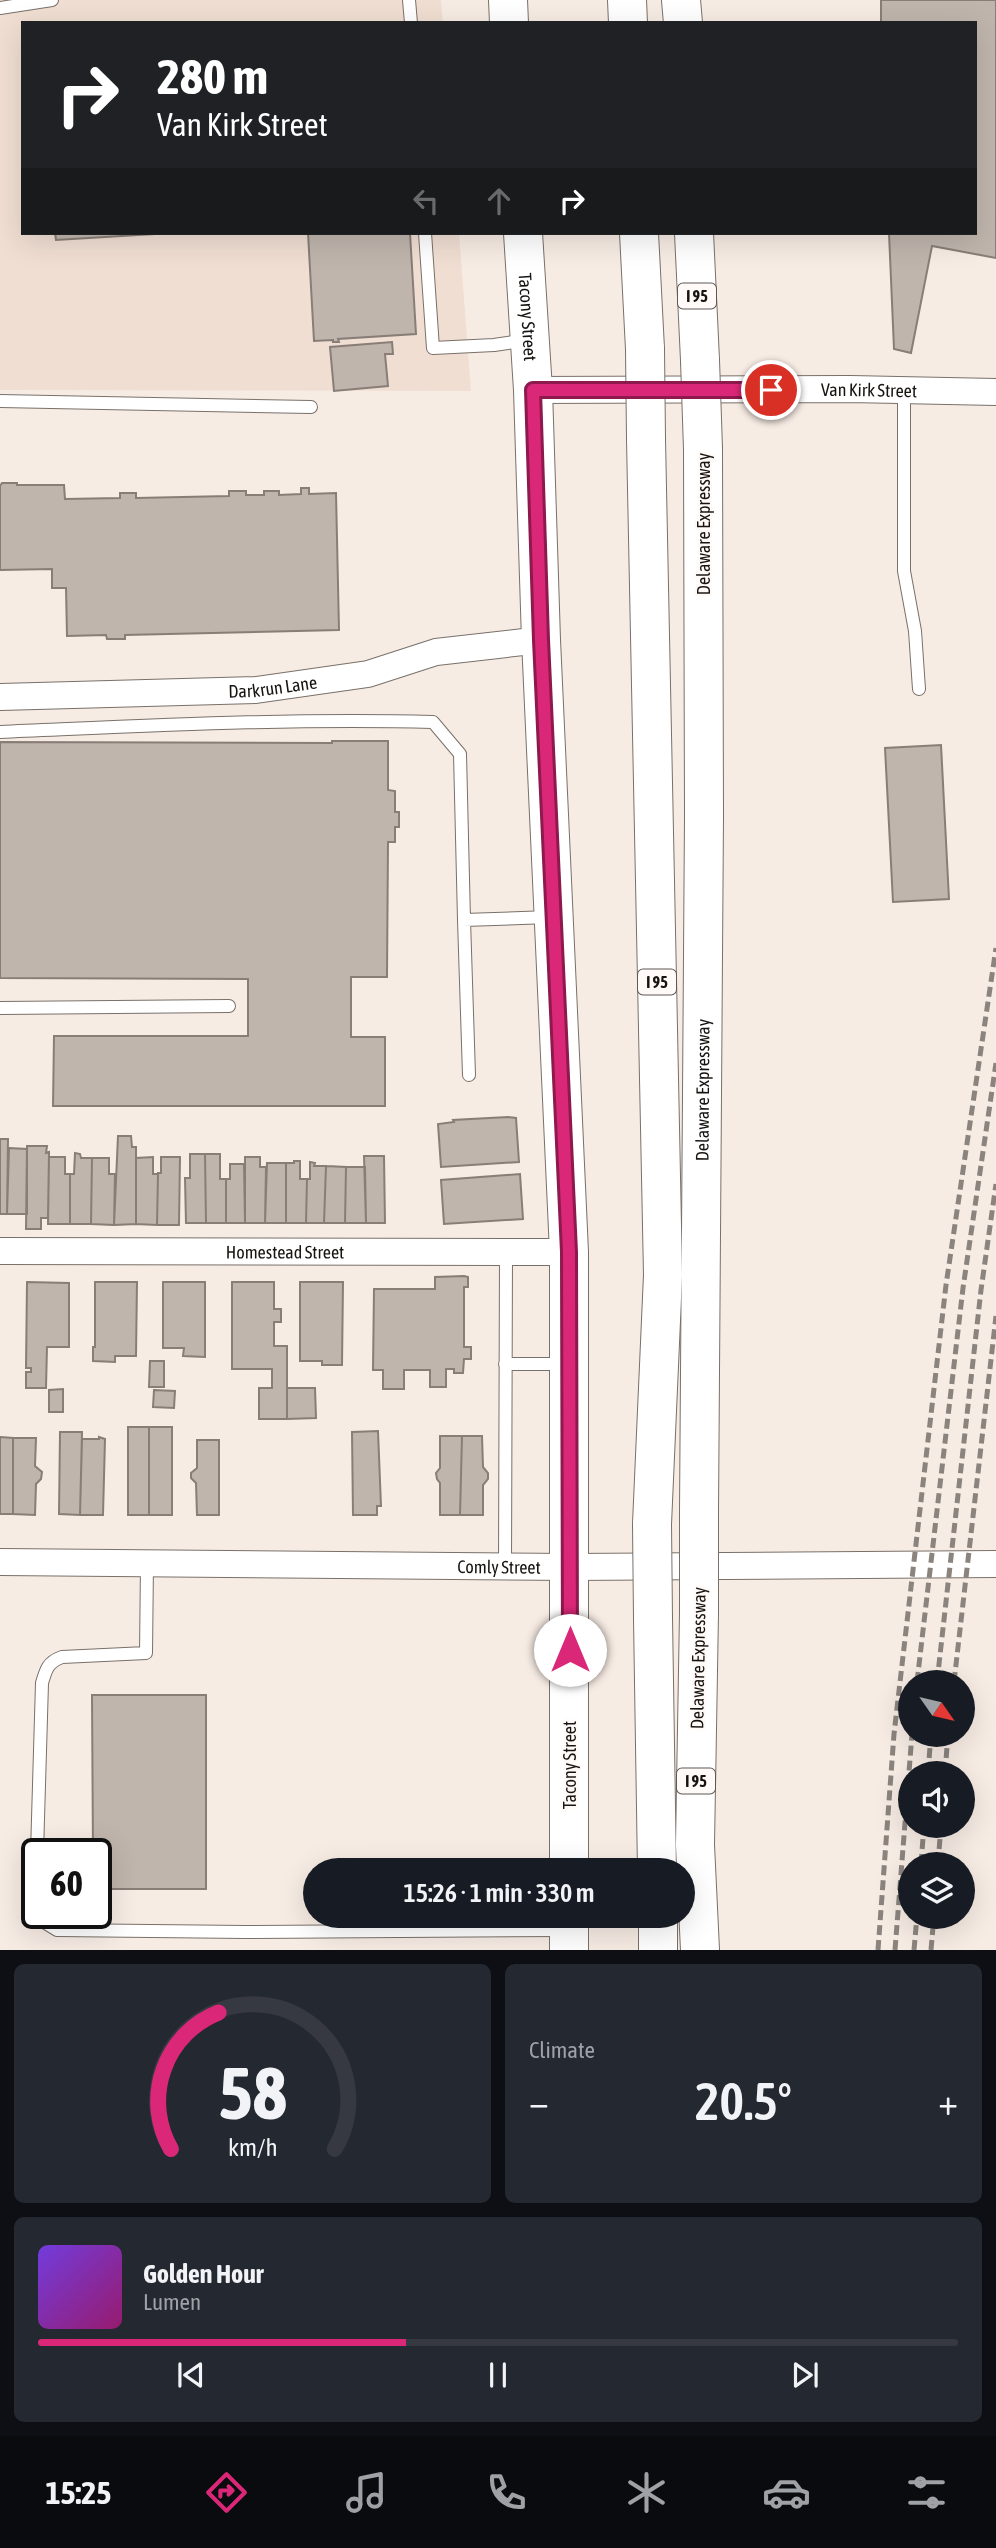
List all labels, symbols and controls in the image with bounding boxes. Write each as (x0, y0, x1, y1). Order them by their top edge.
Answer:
text: 280 m (157, 48, 268, 104)
icon: right (42, 49, 133, 140)
text: Van Kirk Street (157, 106, 328, 143)
icon: left (407, 182, 445, 220)
icon: ahead (480, 182, 518, 220)
icon: right (553, 182, 591, 220)
street label: Tacony Street (515, 272, 542, 362)
road number: I 95 (678, 284, 716, 308)
pin (741, 360, 801, 420)
icon: arrive (752, 371, 790, 409)
street label: Van Kirk Street (821, 378, 917, 401)
street label: Delaware Expressway (693, 453, 714, 595)
street label: Darkrun Lane (228, 671, 318, 701)
road number: I 95 (638, 970, 676, 994)
street label: Delaware Expressway (691, 1019, 713, 1161)
street label: Homestead Street (226, 1241, 344, 1262)
street label: Comly Street (457, 1556, 541, 1577)
street label: Delaware Expressway (686, 1587, 710, 1729)
position arrow (533, 1613, 607, 1687)
north arrow (898, 1670, 975, 1746)
map controls (898, 1670, 975, 1929)
street label: Tacony Street (559, 1721, 580, 1809)
button: sound (898, 1761, 975, 1838)
road number: I 95 (677, 1768, 715, 1794)
speed limit sign: 60 (21, 1838, 112, 1929)
button: layers (898, 1852, 975, 1929)
text: 15:26 · 1 min · 330 m (404, 1878, 594, 1908)
text: Climate (529, 2037, 595, 2063)
text: 58 (218, 2052, 287, 2135)
text: 20.5° (695, 2071, 792, 2131)
text: − (529, 2080, 549, 2123)
text: + (938, 2080, 958, 2123)
text: km/h (228, 2133, 277, 2161)
text: Golden Hour (143, 2259, 263, 2289)
text: Lumen (143, 2289, 201, 2315)
icon: previous (172, 2356, 210, 2394)
icon: pause (479, 2356, 517, 2394)
icon: next (786, 2356, 824, 2394)
icon: directions (202, 2468, 251, 2517)
icon: music (342, 2468, 391, 2517)
icon: phone (482, 2468, 531, 2517)
icon: climate (622, 2468, 671, 2517)
icon: car (762, 2468, 811, 2517)
icon: filters (902, 2468, 951, 2517)
text: 15:25 (45, 2474, 111, 2511)

